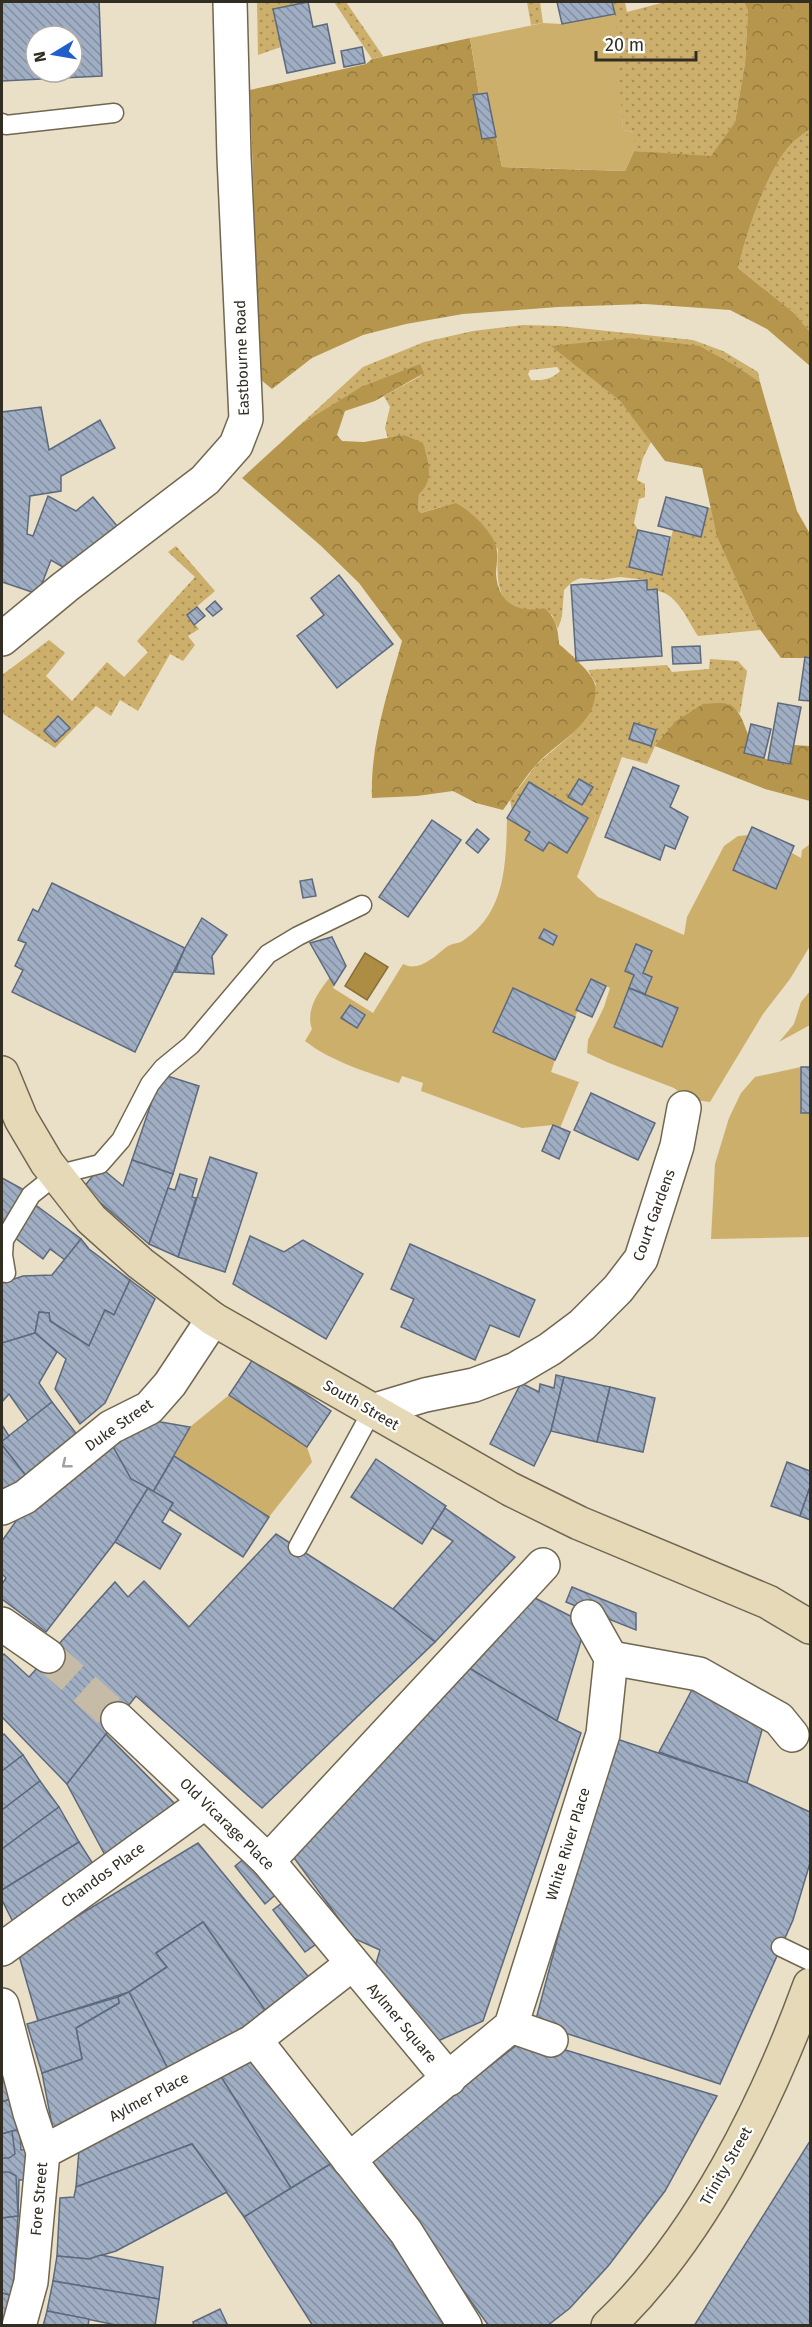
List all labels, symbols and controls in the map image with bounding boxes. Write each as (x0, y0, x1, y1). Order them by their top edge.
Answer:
north arrow (24, 24, 84, 84)
scale bar (596, 24, 696, 62)
text: 20 m (605, 34, 644, 56)
text: N (29, 50, 50, 64)
street label: Eastbourne Road (231, 300, 253, 416)
street label: Court Gardens (629, 1166, 679, 1264)
street label: South Street (320, 1376, 403, 1434)
street label: Duke Street (82, 1395, 157, 1455)
one-way arrow (61, 1457, 72, 1468)
street label: Old Vicarage Place (176, 1774, 278, 1874)
street label: White River Place (542, 1785, 594, 1903)
street label: Chandos Place (58, 1839, 148, 1911)
street label: Aylmer Square (363, 1979, 441, 2067)
street label: Aylmer Place (106, 2069, 192, 2125)
street label: Trinity Street (696, 2123, 756, 2208)
street label: Fore Street (27, 2161, 51, 2237)

